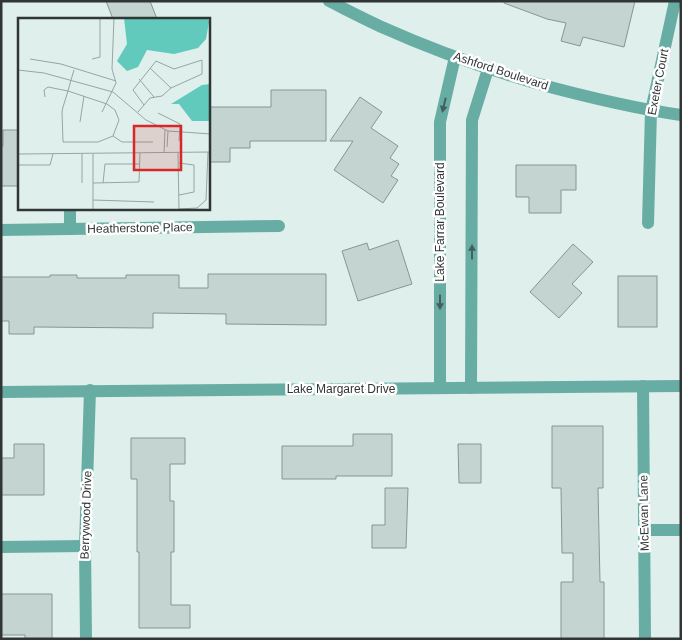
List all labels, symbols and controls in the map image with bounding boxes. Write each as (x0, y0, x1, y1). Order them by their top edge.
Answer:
inset map (18, 18, 210, 210)
street label: Exeter Court (645, 47, 671, 116)
street label: Ashford Boulevard (452, 49, 550, 93)
one-way arrow (440, 97, 448, 112)
street label: Lake Farrar Boulevard (433, 162, 447, 282)
street label: Heatherstone Place (87, 220, 193, 236)
one-way arrow (468, 243, 476, 259)
one-way arrow (436, 294, 444, 310)
street label: Lake Margaret Drive (287, 382, 396, 396)
street label: Berrywood Drive (77, 470, 95, 560)
street label: McEwan Lane (636, 475, 652, 551)

